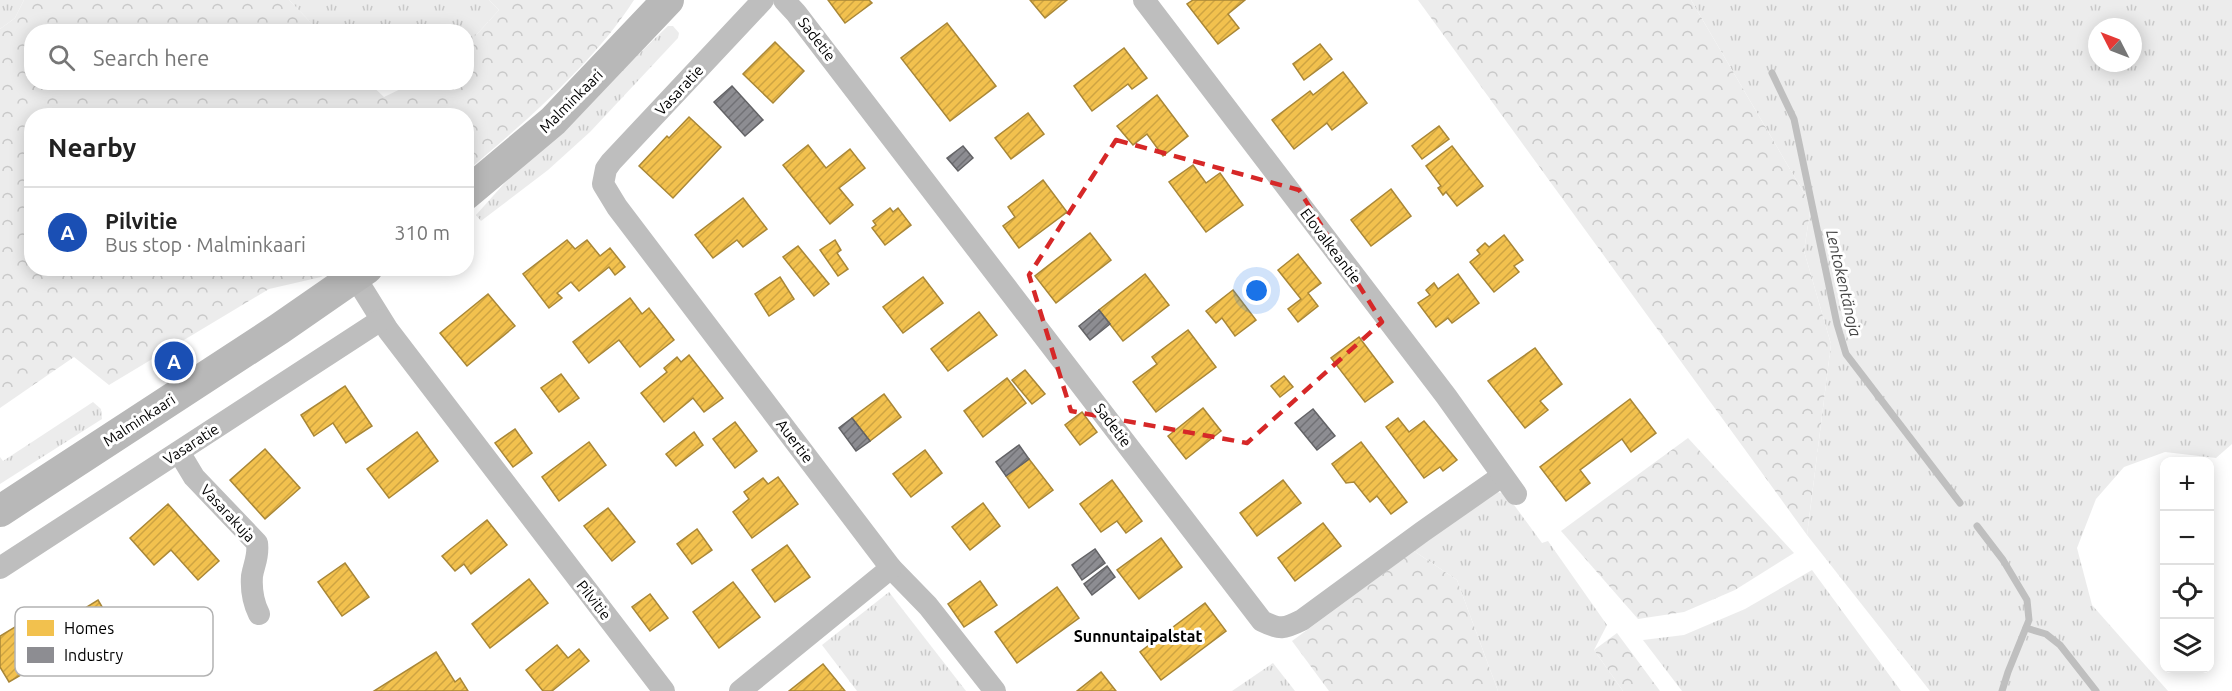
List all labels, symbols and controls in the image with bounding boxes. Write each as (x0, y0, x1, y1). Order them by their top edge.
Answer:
street label: Sadetie (795, 14, 839, 64)
north arrow (2088, 18, 2142, 72)
search box (24, 24, 474, 90)
icon: search (45, 41, 78, 74)
text: Search here (93, 45, 209, 70)
street label: Vasaratie (652, 61, 706, 119)
street label: Malminkaari (536, 66, 606, 136)
text: Nearby (48, 133, 136, 162)
street label: Elovalkeantie (1297, 205, 1365, 287)
text: Pilvitie (105, 208, 178, 233)
text: A (60, 221, 75, 244)
text: 310 m (394, 221, 450, 244)
water label: Lentokentänoja (1823, 228, 1865, 338)
text: Bus stop · Malminkaari (105, 233, 306, 256)
your location (1242, 276, 1271, 305)
pin: A (154, 338, 194, 384)
street label: Malminkaari (100, 391, 178, 449)
street label: Sadetie (1091, 400, 1135, 450)
street label: Auertie (773, 416, 817, 466)
street label: Vasaratie (160, 420, 222, 468)
map controls (2160, 457, 2214, 673)
button: + (2160, 457, 2214, 511)
street label: Vasarakuja (197, 481, 259, 545)
button: − (2160, 511, 2214, 565)
button: locate (2160, 565, 2214, 619)
street label: Pilvitie (573, 577, 615, 623)
legend (15, 607, 213, 676)
text: Homes (64, 619, 114, 637)
button: layers (2160, 619, 2214, 673)
district label: Sunnuntaipalstat (1074, 627, 1202, 645)
text: Industry (64, 646, 123, 664)

